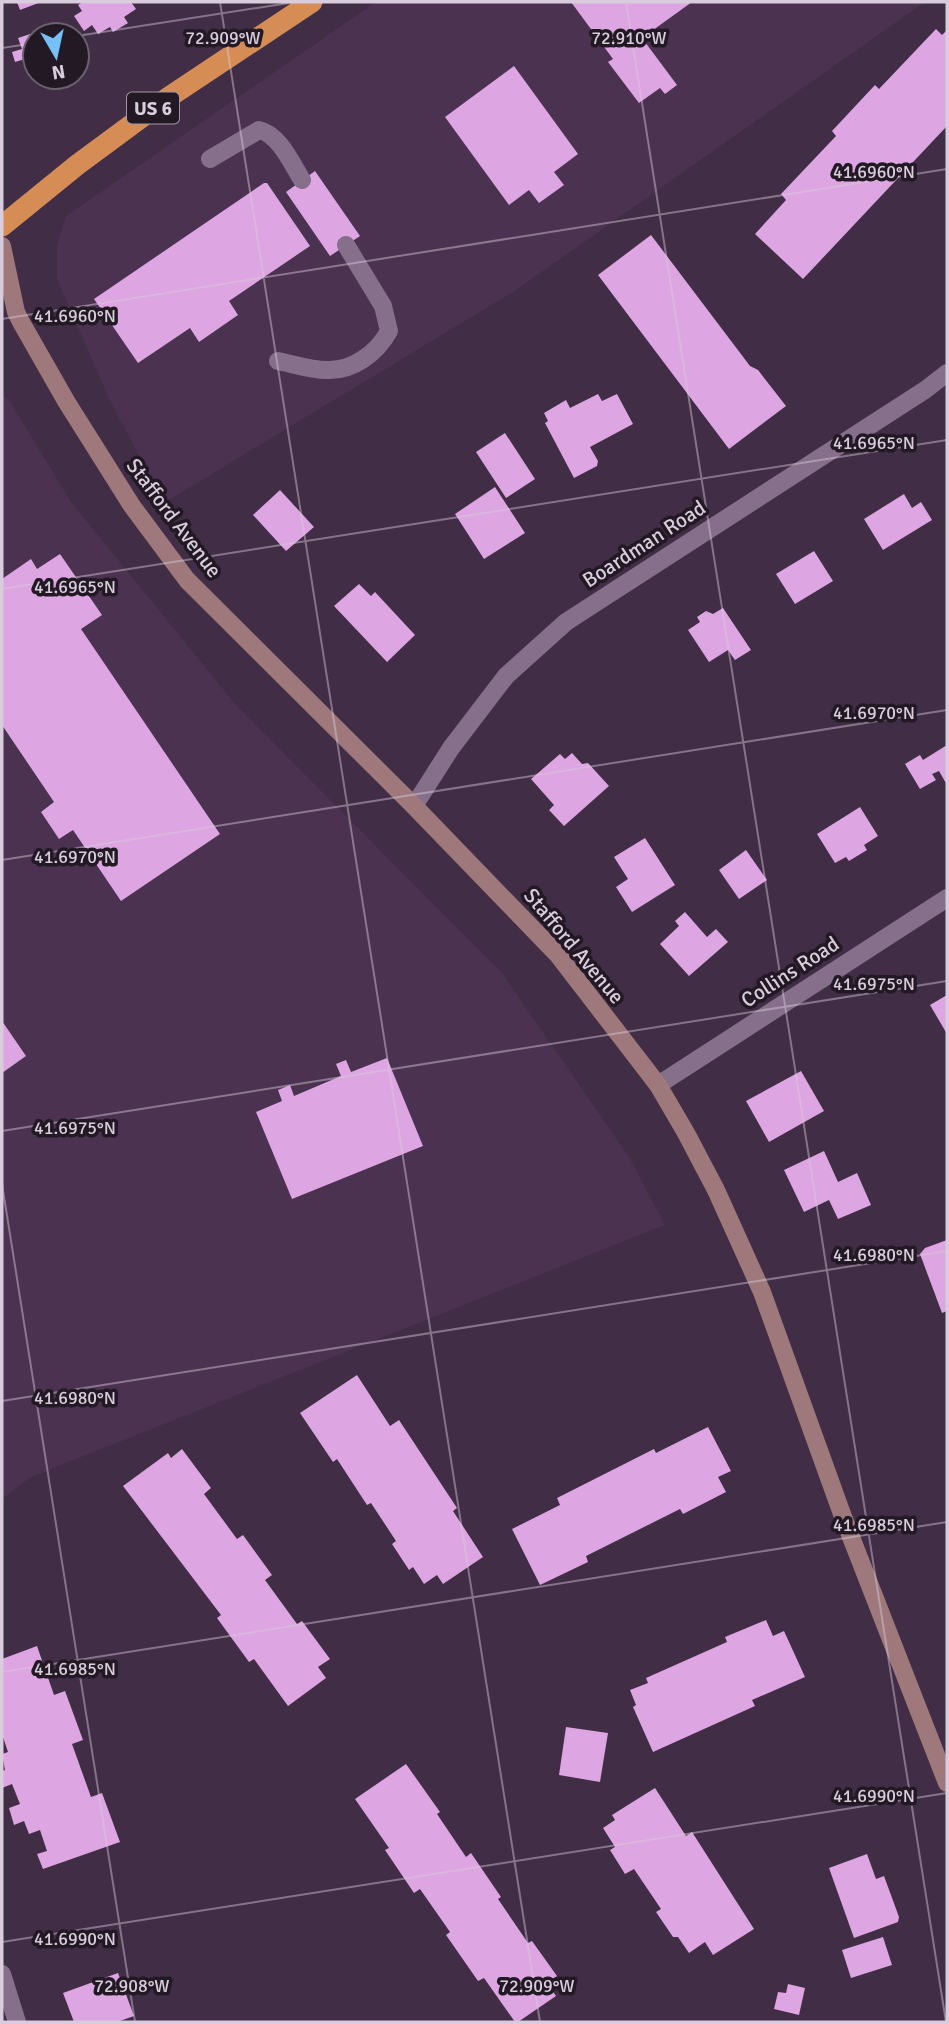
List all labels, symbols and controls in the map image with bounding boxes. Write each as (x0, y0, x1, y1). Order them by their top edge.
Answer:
north arrow (21, 21, 91, 91)
text: 72.909°W (185, 27, 261, 49)
text: 72.910°W (591, 27, 667, 49)
text: N (50, 59, 67, 85)
road number: US 6 (127, 92, 179, 124)
text: 41.6960°N (833, 161, 915, 183)
text: 41.6960°N (34, 305, 116, 327)
text: 41.6965°N (833, 432, 915, 454)
street label: Stafford Avenue (121, 453, 227, 583)
street label: Boardman Road (578, 495, 710, 593)
text: 41.6965°N (34, 576, 116, 598)
text: 41.6970°N (833, 702, 915, 724)
text: 41.6970°N (34, 846, 116, 868)
street label: Stafford Avenue (518, 883, 630, 1009)
street label: Collins Road (736, 931, 844, 1013)
text: 41.6975°N (833, 973, 915, 995)
text: 41.6975°N (34, 1117, 116, 1139)
text: 41.6980°N (833, 1244, 915, 1266)
text: 41.6980°N (34, 1387, 116, 1409)
text: 41.6985°N (833, 1514, 915, 1536)
text: 41.6985°N (34, 1658, 116, 1680)
text: 41.6990°N (833, 1785, 915, 1807)
text: 41.6990°N (34, 1928, 116, 1950)
text: 72.908°W (94, 1975, 170, 1997)
text: 72.909°W (499, 1975, 575, 1997)

